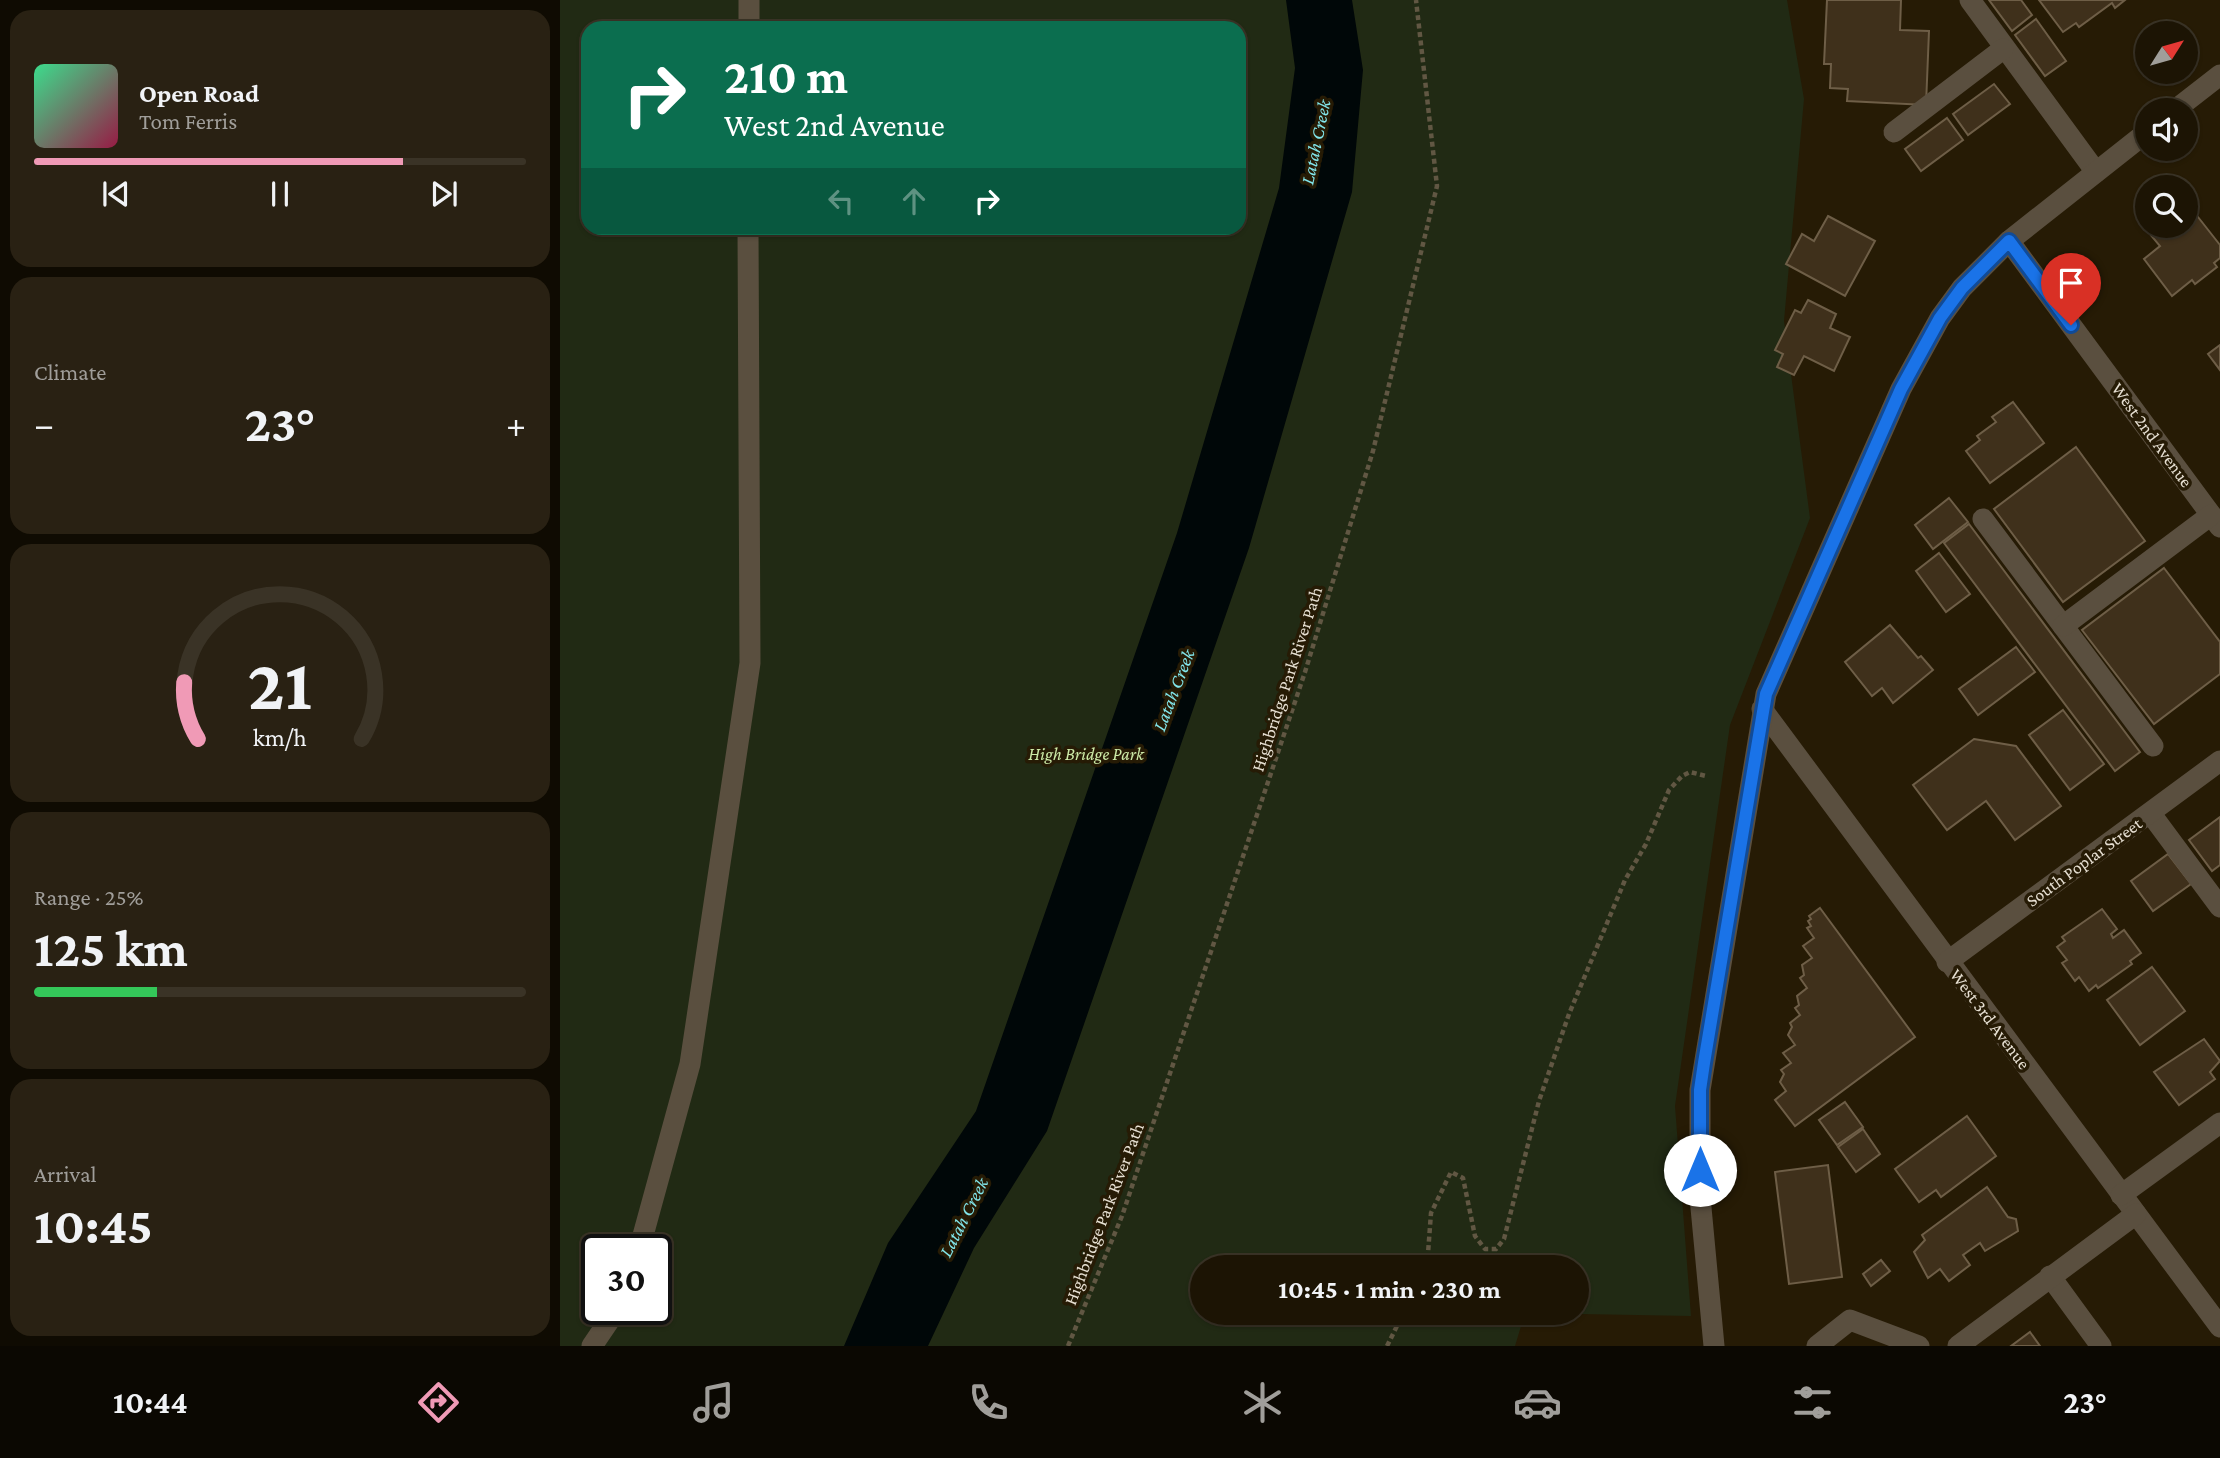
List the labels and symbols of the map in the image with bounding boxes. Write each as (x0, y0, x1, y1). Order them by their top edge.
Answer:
north arrow (2135, 21, 2198, 84)
water label: Latah Creek (1296, 97, 1335, 186)
pin (2041, 253, 2101, 325)
street label: West 2nd Avenue (2107, 379, 2197, 491)
street label: Highbridge Park River Path (1248, 584, 1326, 774)
water label: Latah Creek (1148, 646, 1199, 734)
park label: High Bridge Park (1028, 744, 1145, 764)
street label: South Poplar Street (2022, 813, 2147, 911)
street label: West 3rd Avenue (1946, 965, 2034, 1073)
street label: Highbridge Park River Path (1060, 1120, 1148, 1308)
position arrow (1663, 1133, 1737, 1207)
water label: Latah Creek (935, 1174, 993, 1260)
speed limit sign: 30 (581, 1234, 672, 1325)

